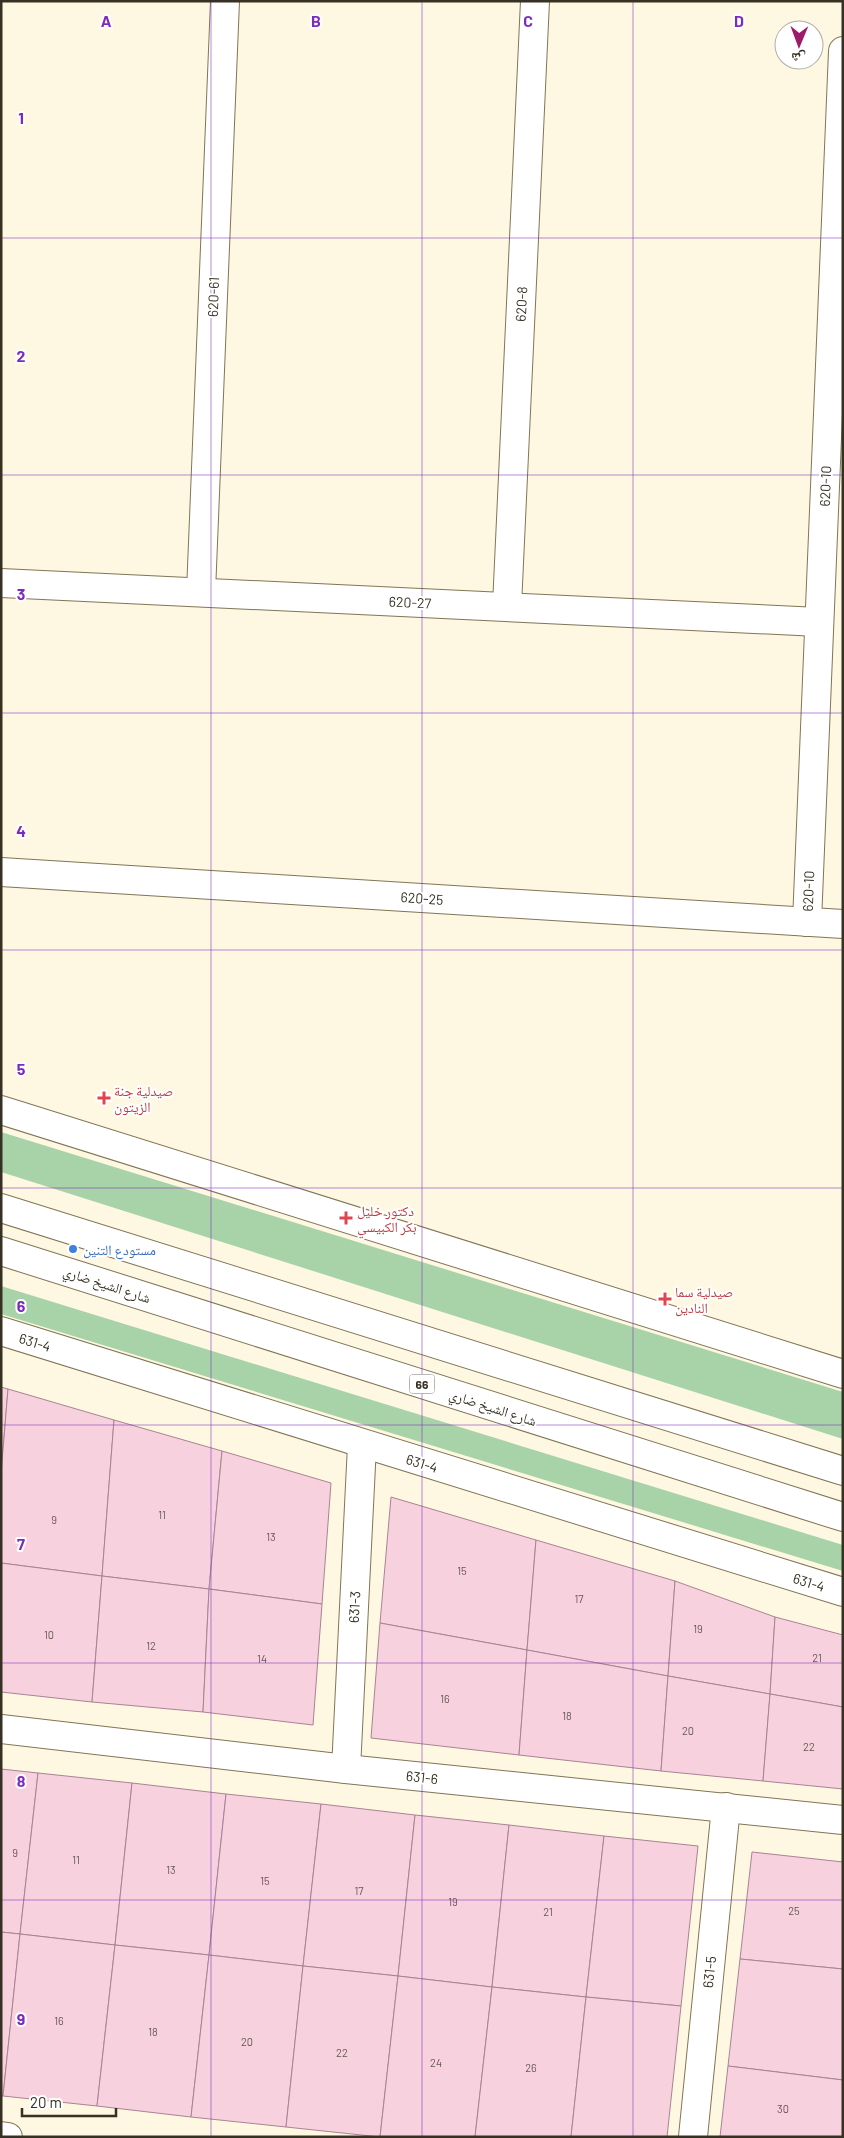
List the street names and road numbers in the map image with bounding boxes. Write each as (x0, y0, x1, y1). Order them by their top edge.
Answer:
street label: 620-61 (204, 277, 222, 317)
street label: 620-8 (512, 286, 530, 322)
street label: 620-10 (816, 465, 834, 507)
street label: 620-27 (388, 592, 432, 612)
street label: 620-10 (799, 870, 817, 912)
street label: 620-25 (400, 888, 444, 908)
street label: شارع الشيخ ضاري (60, 1262, 153, 1309)
street label: 631-4 (17, 1329, 53, 1355)
road number: 66 (410, 1375, 434, 1394)
street label: شارع الشيخ ضاري (446, 1385, 539, 1432)
street label: 631-4 (404, 1450, 440, 1476)
street label: 631-4 (791, 1569, 827, 1595)
street label: 631-3 (345, 1591, 363, 1623)
street label: 631-6 (405, 1767, 439, 1787)
street label: 631-5 (699, 1955, 719, 1989)

